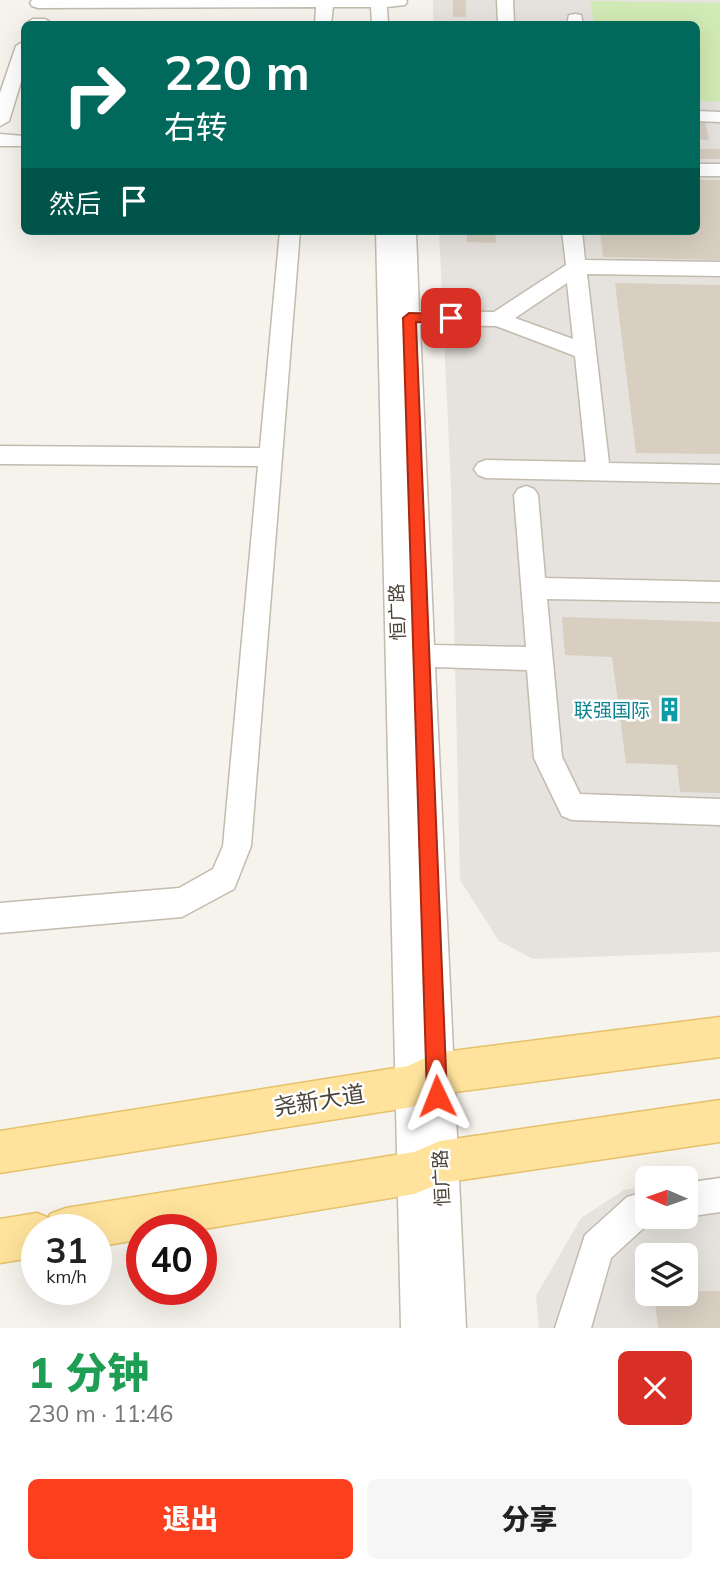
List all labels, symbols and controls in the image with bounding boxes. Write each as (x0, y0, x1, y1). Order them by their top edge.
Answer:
text: 220 m (164, 41, 310, 102)
icon: right (49, 49, 140, 140)
text: 右转 (164, 107, 228, 147)
icon: arrive (115, 182, 153, 220)
text: 然后 (49, 187, 101, 220)
pin (421, 288, 481, 348)
icon: arrive (432, 299, 470, 337)
street label: 恒广路 (384, 583, 410, 641)
building icon: 联强国际 (656, 696, 684, 724)
place label: 联强国际 (574, 698, 650, 722)
position arrow (400, 1059, 474, 1133)
street label: 尧新大道 (271, 1078, 367, 1122)
street label: 恒广路 (428, 1149, 454, 1207)
north arrow (635, 1166, 698, 1228)
map controls (635, 1166, 698, 1306)
speed limit sign: 40 (126, 1214, 217, 1305)
text: 31 (45, 1228, 88, 1272)
button: layers (635, 1243, 698, 1306)
text: km/h (46, 1265, 87, 1288)
text: 1 分钟 (28, 1346, 149, 1399)
button: close (618, 1351, 692, 1425)
text: 230 m · 11:46 (28, 1399, 173, 1428)
button: 退出 (28, 1479, 353, 1559)
button: 分享 (367, 1479, 692, 1559)

